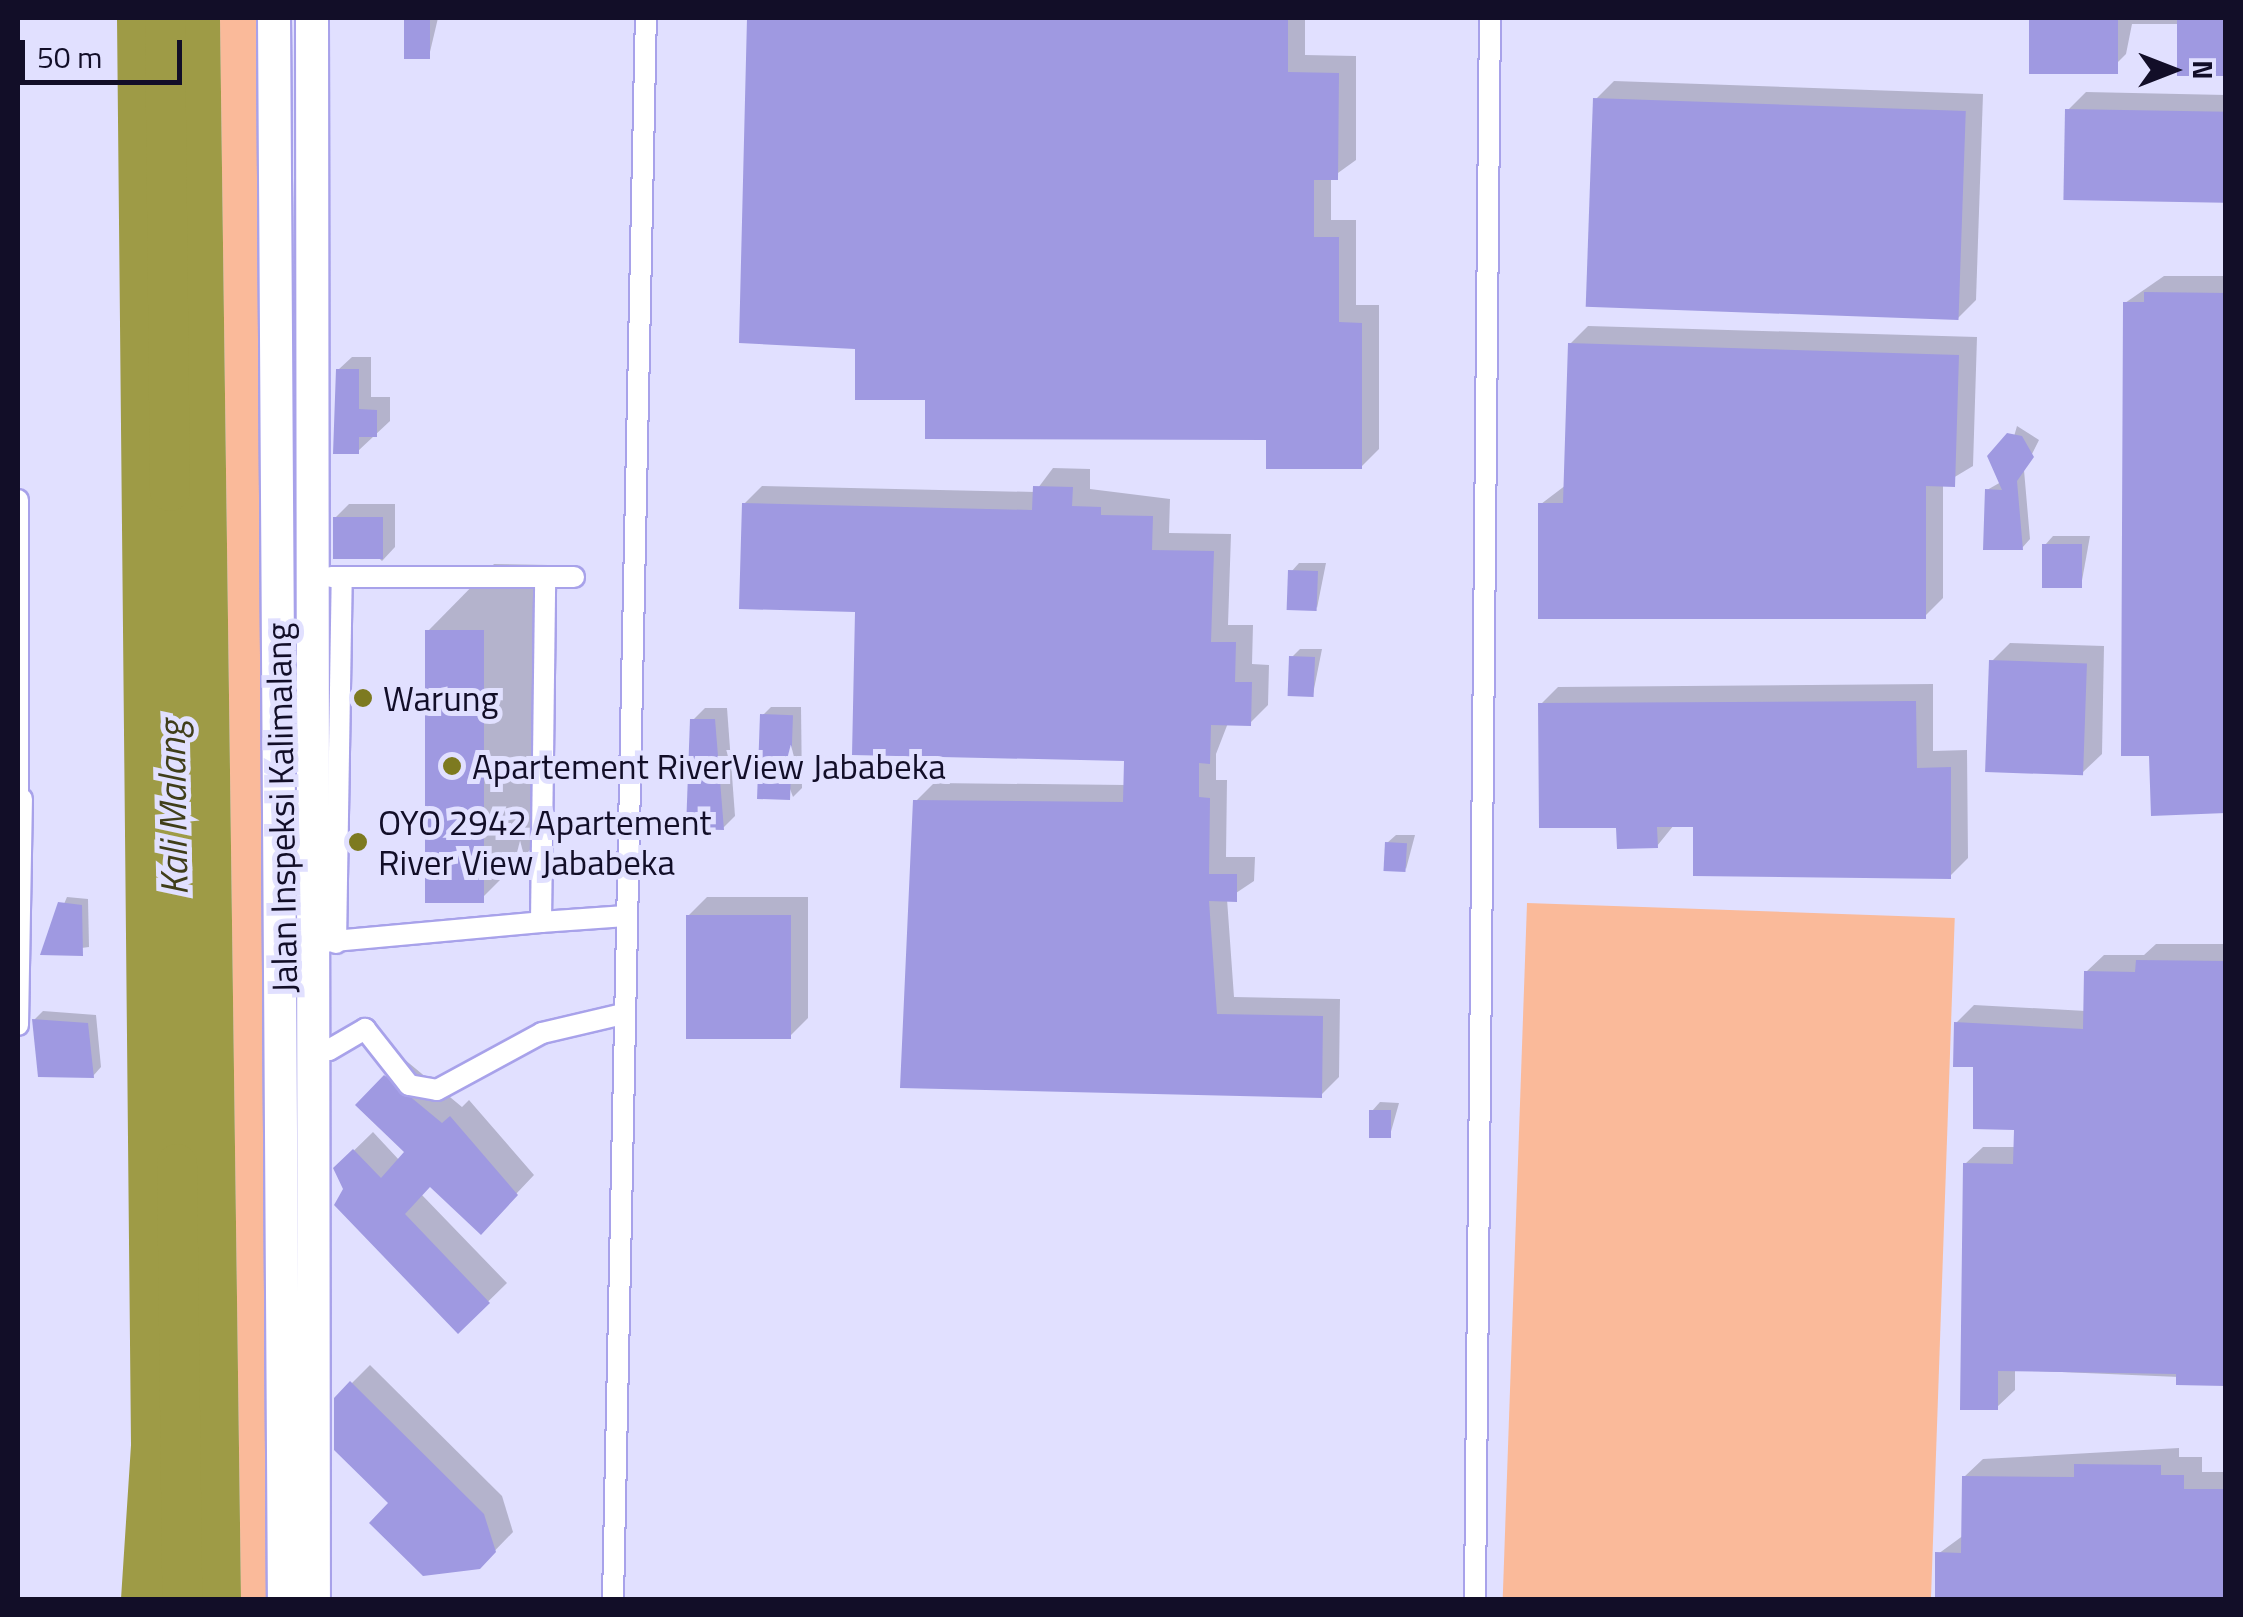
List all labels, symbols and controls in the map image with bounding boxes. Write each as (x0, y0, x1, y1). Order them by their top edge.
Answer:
scale bar (25, 20, 188, 82)
north arrow (2123, 20, 2223, 120)
text: 50 m (37, 34, 102, 80)
text: N (2182, 60, 2225, 80)
street label: Jalan Inspeksi Kalimalang (257, 622, 305, 994)
place label: Warung (383, 677, 498, 719)
marker: Warung (352, 687, 374, 709)
water label: Kali Malang (149, 720, 197, 896)
place label: Apartement RiverView Jababeka (472, 745, 946, 787)
marker: Apartement RiverView Jababeka (441, 755, 463, 777)
place label: OYO 2942 Apartement River View Jababeka (378, 801, 712, 883)
marker: OYO 2942 Apartement River View Jababeka (347, 831, 369, 853)

